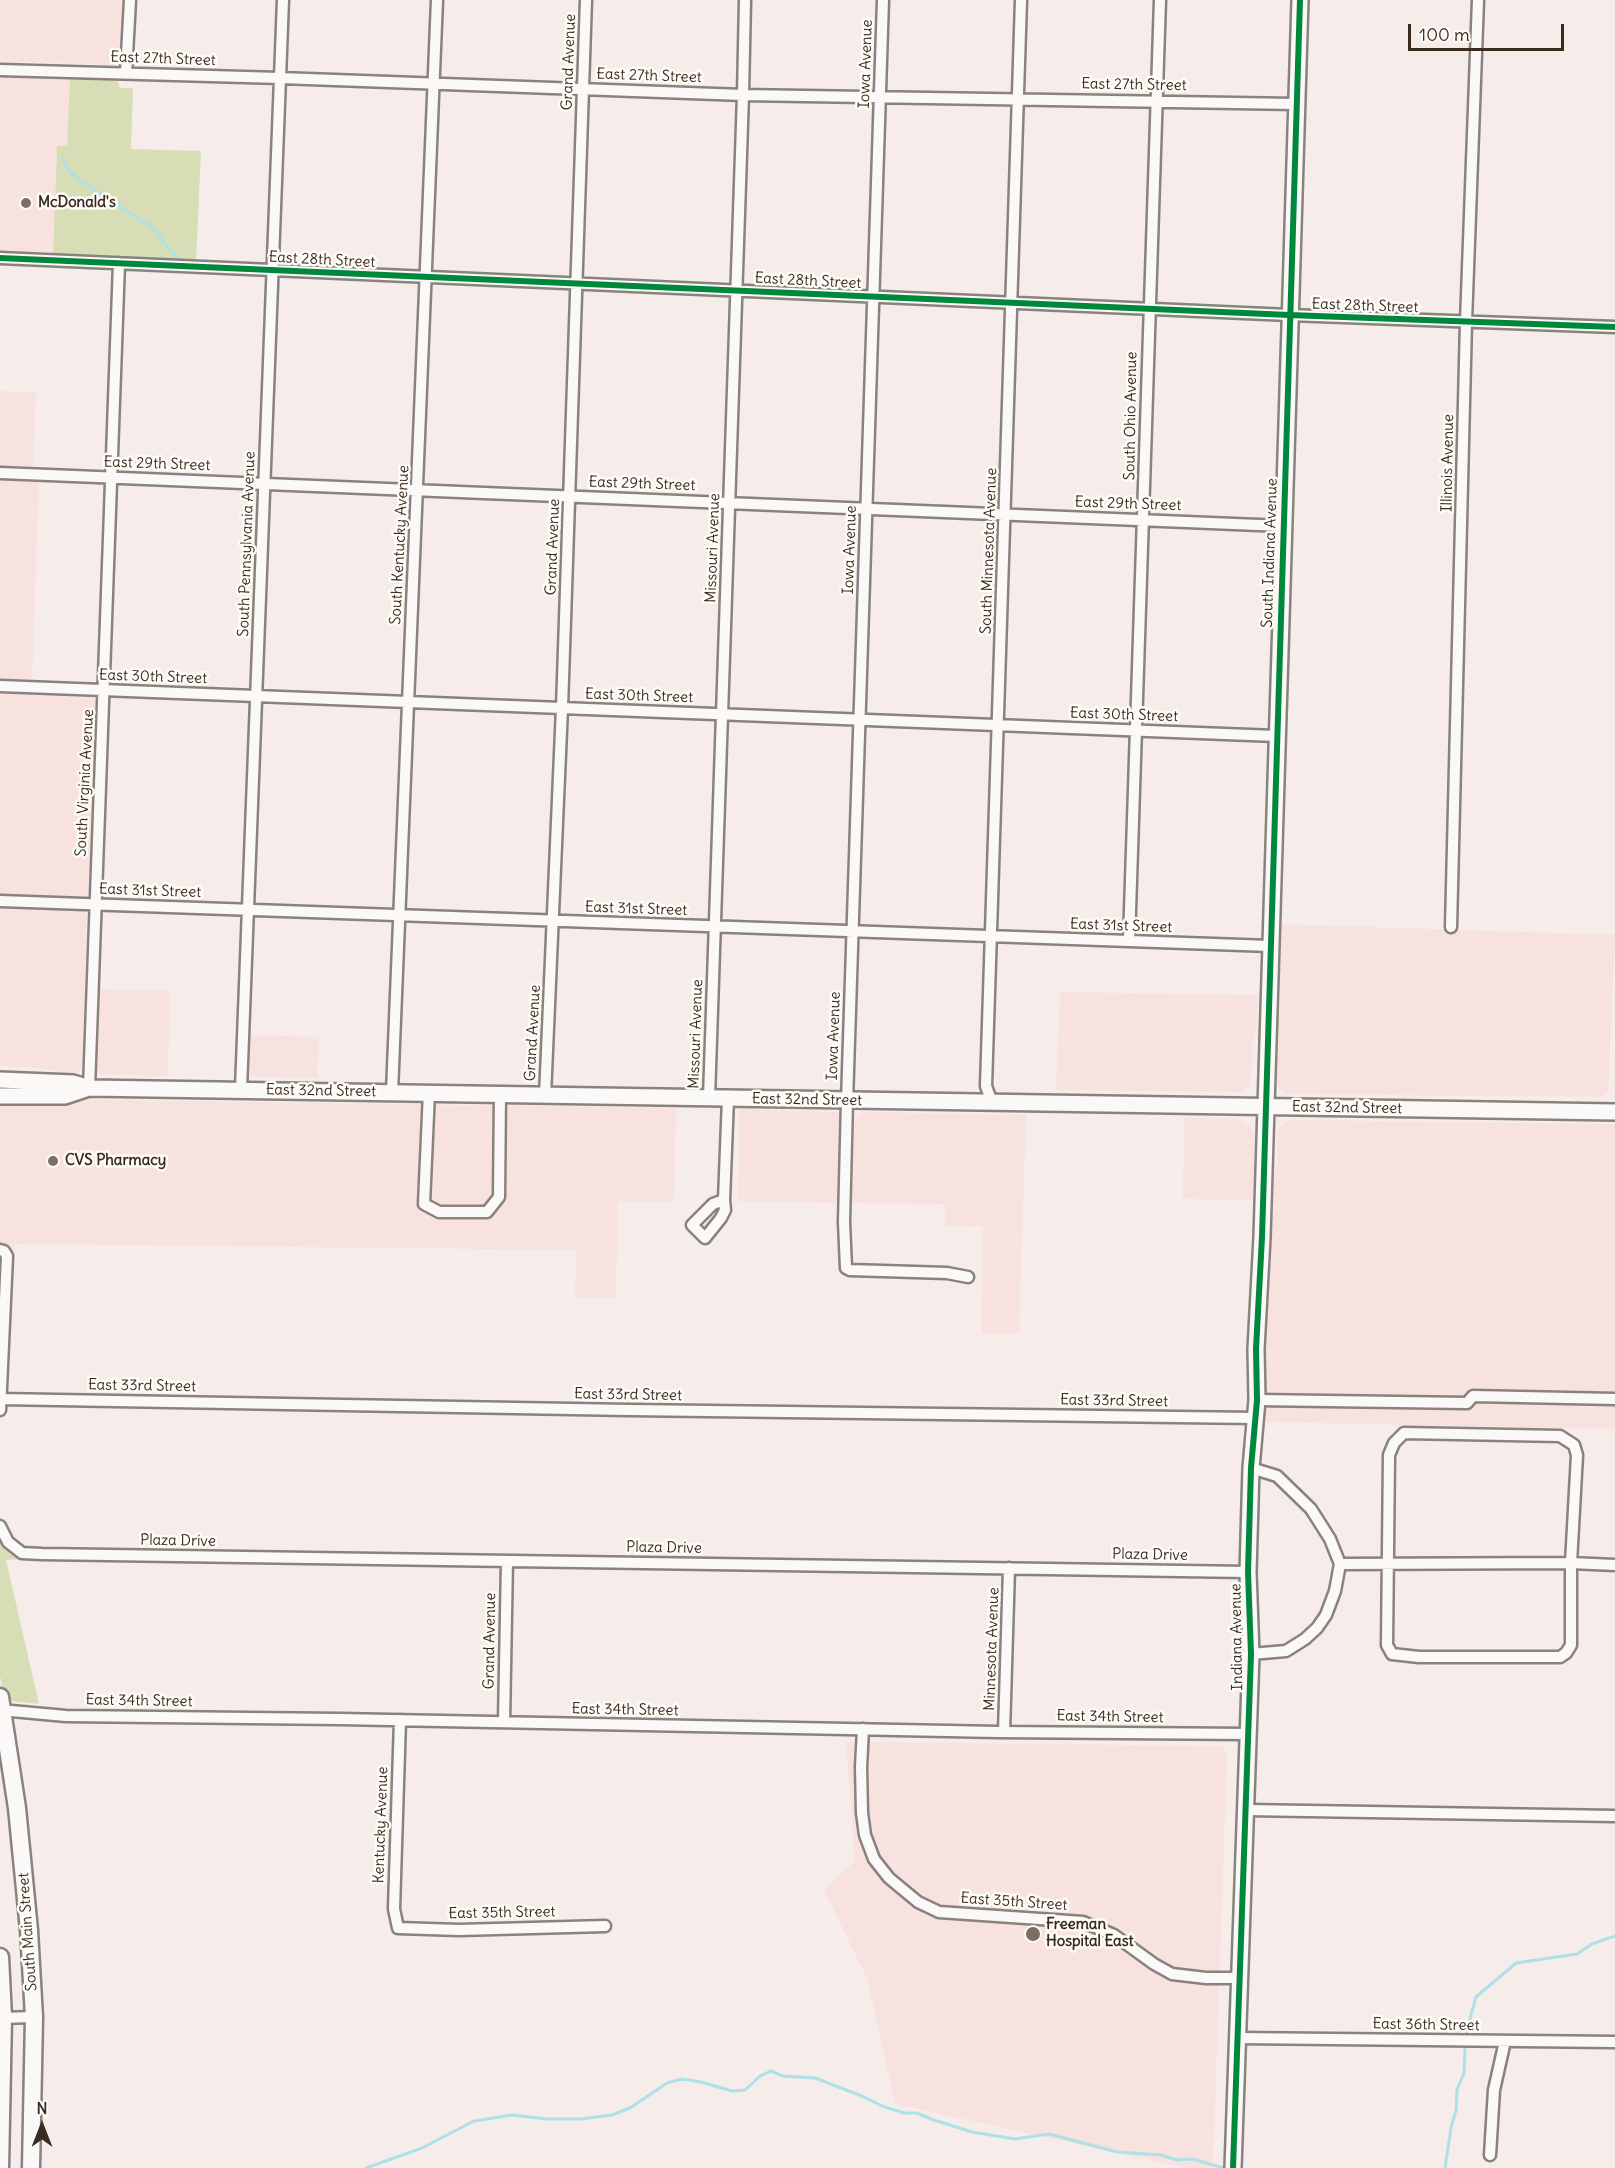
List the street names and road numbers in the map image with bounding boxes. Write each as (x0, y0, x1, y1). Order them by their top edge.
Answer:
street label: Grand Avenue (558, 13, 580, 111)
street label: Iowa Avenue (855, 19, 877, 109)
street label: East 27th Street (110, 48, 216, 70)
street label: East 27th Street (596, 65, 702, 87)
street label: East 27th Street (1081, 75, 1187, 95)
street label: East 28th Street (268, 248, 376, 272)
street label: East 28th Street (754, 269, 862, 293)
street label: East 28th Street (1311, 295, 1419, 317)
street label: South Ohio Avenue (1121, 351, 1141, 481)
street label: Illinois Avenue (1438, 414, 1458, 512)
street label: South Pennsylvania Avenue (235, 451, 259, 637)
street label: East 29th Street (103, 453, 211, 475)
street label: South Kentucky Avenue (387, 465, 413, 625)
street label: South Minnesota Avenue (977, 468, 1001, 634)
street label: East 29th Street (588, 473, 696, 495)
street label: South Indiana Avenue (1258, 478, 1282, 628)
street label: Missouri Avenue (702, 493, 724, 603)
street label: East 29th Street (1074, 493, 1182, 515)
street label: Grand Avenue (542, 498, 564, 596)
street label: Iowa Avenue (839, 505, 861, 595)
street label: East 30th Street (99, 666, 207, 688)
street label: East 30th Street (585, 685, 693, 707)
street label: East 30th Street (1070, 704, 1178, 726)
street label: South Virginia Avenue (72, 709, 98, 857)
street label: East 31st Street (99, 880, 201, 902)
street label: East 31st Street (585, 898, 687, 920)
street label: East 31st Street (1070, 915, 1172, 937)
street label: Missouri Avenue (685, 979, 707, 1089)
street label: Grand Avenue (521, 984, 545, 1082)
street label: Iowa Avenue (823, 991, 845, 1081)
street label: East 32nd Street (266, 1081, 376, 1101)
street label: East 32nd Street (752, 1090, 862, 1110)
street label: East 32nd Street (1292, 1098, 1402, 1118)
street label: East 33rd Street (88, 1376, 196, 1396)
street label: East 33rd Street (574, 1385, 682, 1405)
street label: East 33rd Street (1060, 1391, 1168, 1411)
street label: Plaza Drive (140, 1531, 216, 1551)
street label: Plaza Drive (626, 1538, 702, 1558)
street label: Plaza Drive (1112, 1545, 1188, 1565)
street label: Indiana Avenue (1227, 1583, 1247, 1691)
street label: Minnesota Avenue (981, 1587, 1003, 1711)
street label: Grand Avenue (480, 1592, 500, 1690)
street label: East 34th Street (85, 1691, 193, 1711)
street label: East 34th Street (571, 1700, 679, 1720)
street label: East 34th Street (1056, 1707, 1164, 1727)
street label: Kentucky Avenue (370, 1766, 392, 1884)
street label: South Main Street (15, 1872, 41, 1992)
street label: East 35th Street (960, 1889, 1068, 1915)
street label: East 35th Street (448, 1903, 556, 1923)
street label: East 36th Street (1372, 2015, 1480, 2035)

